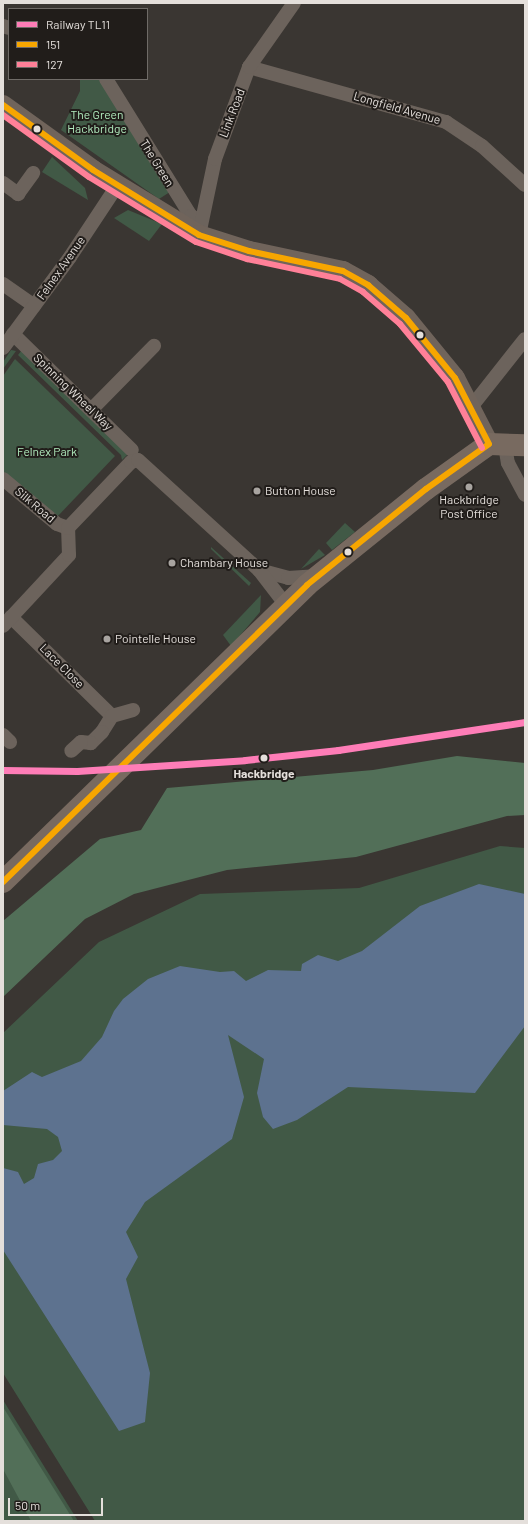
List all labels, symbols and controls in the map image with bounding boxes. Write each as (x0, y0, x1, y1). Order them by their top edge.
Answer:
legend (8, 8, 148, 80)
text: Railway TL11 (46, 17, 110, 31)
text: 151 (46, 37, 60, 51)
text: 127 (46, 57, 62, 71)
street label: Link Road (216, 86, 248, 140)
street label: Longfield Avenue (352, 89, 442, 127)
park label: The Green Hackbridge (67, 108, 127, 136)
unlabelled marker (32, 124, 42, 134)
street label: The Green (137, 137, 177, 189)
street label: Felnex Avenue (34, 233, 88, 303)
unlabelled marker (415, 330, 425, 340)
street label: Spinning Wheel Way (30, 351, 116, 433)
park label: Felnex Park (17, 445, 77, 459)
marker: Hackbridge Post Office (464, 482, 474, 492)
street label: Silk Road (12, 484, 58, 526)
place label: Button House (265, 484, 336, 498)
marker: Button House (252, 486, 262, 496)
place label: Hackbridge Post Office (439, 493, 499, 521)
unlabelled marker (343, 547, 353, 557)
place label: Chambary House (180, 556, 268, 570)
marker: Chambary House (167, 558, 177, 568)
place label: Pointelle House (115, 632, 196, 646)
marker: Pointelle House (102, 634, 112, 644)
street label: Lace Close (37, 641, 87, 691)
marker: Hackbridge (257, 751, 271, 765)
place label: Hackbridge (233, 767, 295, 781)
scale bar (10, 1490, 105, 1516)
text: 50 m (15, 1498, 40, 1512)

